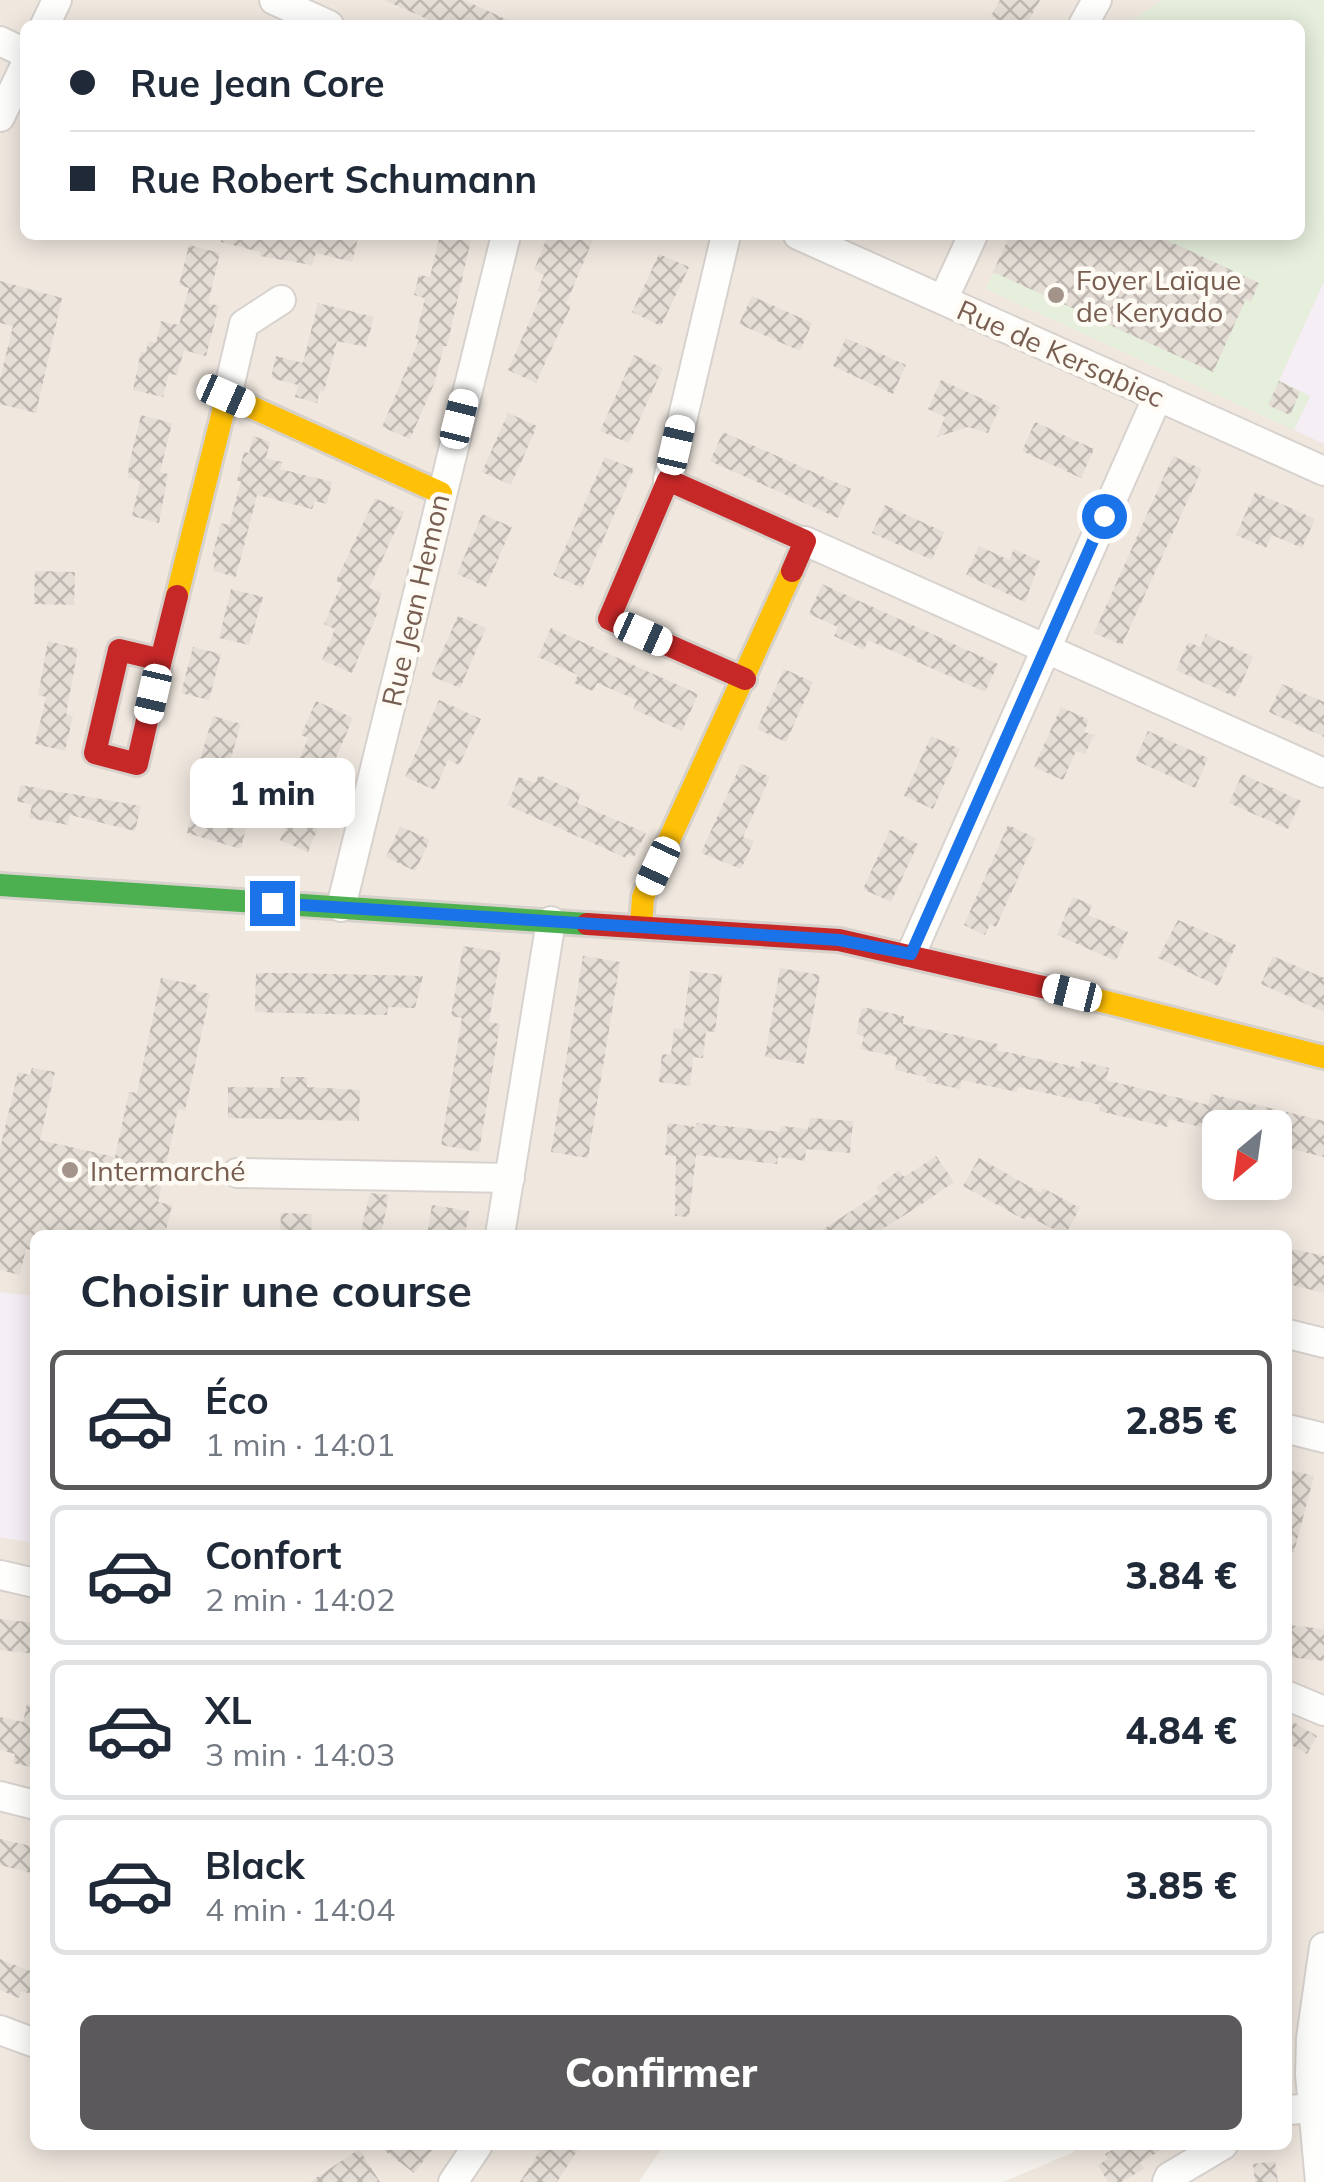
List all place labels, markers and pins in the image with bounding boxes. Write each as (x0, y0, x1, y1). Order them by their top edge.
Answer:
place label: Foyer Laïque de Keryado (1076, 262, 1241, 329)
marker: Foyer Laïque de Keryado (1045, 284, 1067, 306)
place label: Intermarché (90, 1153, 246, 1188)
marker: Intermarché (59, 1159, 81, 1181)

